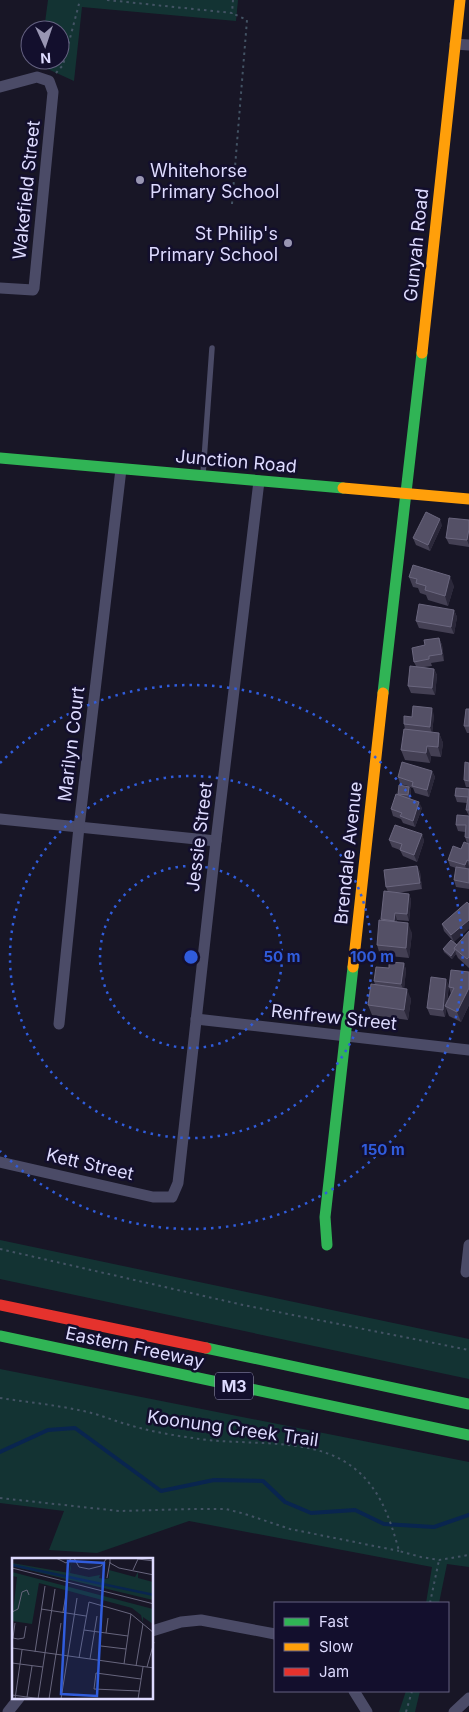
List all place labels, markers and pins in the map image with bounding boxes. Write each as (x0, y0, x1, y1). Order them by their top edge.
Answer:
place label: Whitehorse Primary School (150, 160, 279, 202)
marker: Whitehorse Primary School (134, 174, 146, 186)
place label: St Philip's Primary School (149, 223, 278, 265)
marker: St Philip's Primary School (282, 237, 294, 249)
centre of rings (182, 948, 200, 966)

